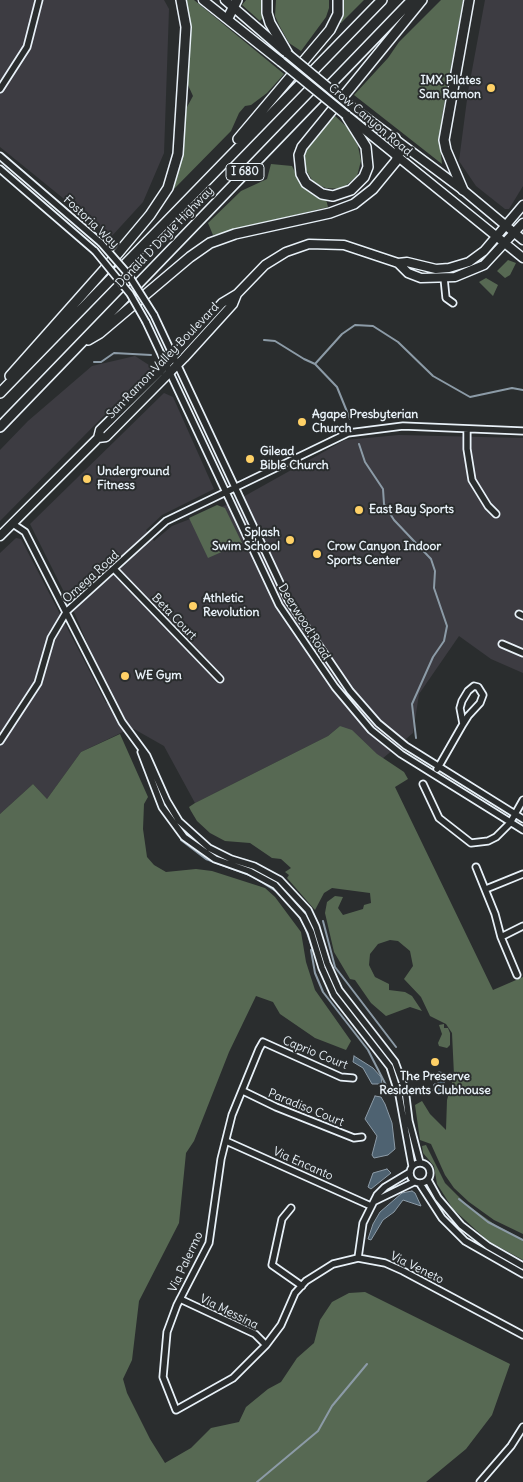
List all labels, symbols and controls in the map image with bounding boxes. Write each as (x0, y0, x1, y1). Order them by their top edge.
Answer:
place label: IMX Pilates San Ramon (419, 74, 481, 102)
street label: Crow Canyon Road (325, 81, 415, 159)
marker: IMX Pilates San Ramon (485, 82, 497, 94)
road number: I 680 (226, 163, 264, 180)
street label: Donald D Doyle Highway (113, 183, 217, 291)
street label: Fostoria Way (60, 193, 122, 251)
street label: San Ramon Valley Boulevard (104, 300, 222, 422)
place label: Agape Presbyterian Church (312, 408, 418, 436)
marker: Agape Presbyterian Church (296, 416, 308, 428)
place label: Gilead Bible Church (260, 445, 329, 473)
marker: Gilead Bible Church (244, 453, 256, 465)
place label: Underground Fitness (97, 465, 170, 493)
marker: Underground Fitness (81, 473, 93, 485)
place label: East Bay Sports (369, 503, 454, 517)
marker: East Bay Sports (353, 504, 365, 516)
place label: Splash Swim School (212, 526, 280, 554)
marker: Splash Swim School (284, 534, 296, 546)
place label: Crow Canyon Indoor Sports Center (327, 540, 441, 568)
street label: Omega Road (60, 548, 122, 606)
marker: Crow Canyon Indoor Sports Center (311, 548, 323, 560)
street label: Deerwood Road (275, 581, 333, 663)
street label: Beta Court (148, 591, 200, 643)
place label: Athletic Revolution (203, 592, 260, 620)
marker: Athletic Revolution (187, 600, 199, 612)
place label: WE Gym (135, 669, 182, 683)
marker: WE Gym (119, 670, 131, 682)
street label: Caprio Court (280, 1033, 350, 1073)
marker: The Preserve Residents Clubhouse (429, 1056, 441, 1068)
place label: The Preserve Residents Clubhouse (379, 1070, 491, 1098)
street label: Paradiso Court (266, 1086, 346, 1130)
street label: Via Encanto (271, 1144, 335, 1184)
street label: Via Palermo (166, 1230, 206, 1294)
street label: Via Veneto (388, 1249, 446, 1287)
street label: Via Messina (197, 1292, 261, 1332)

